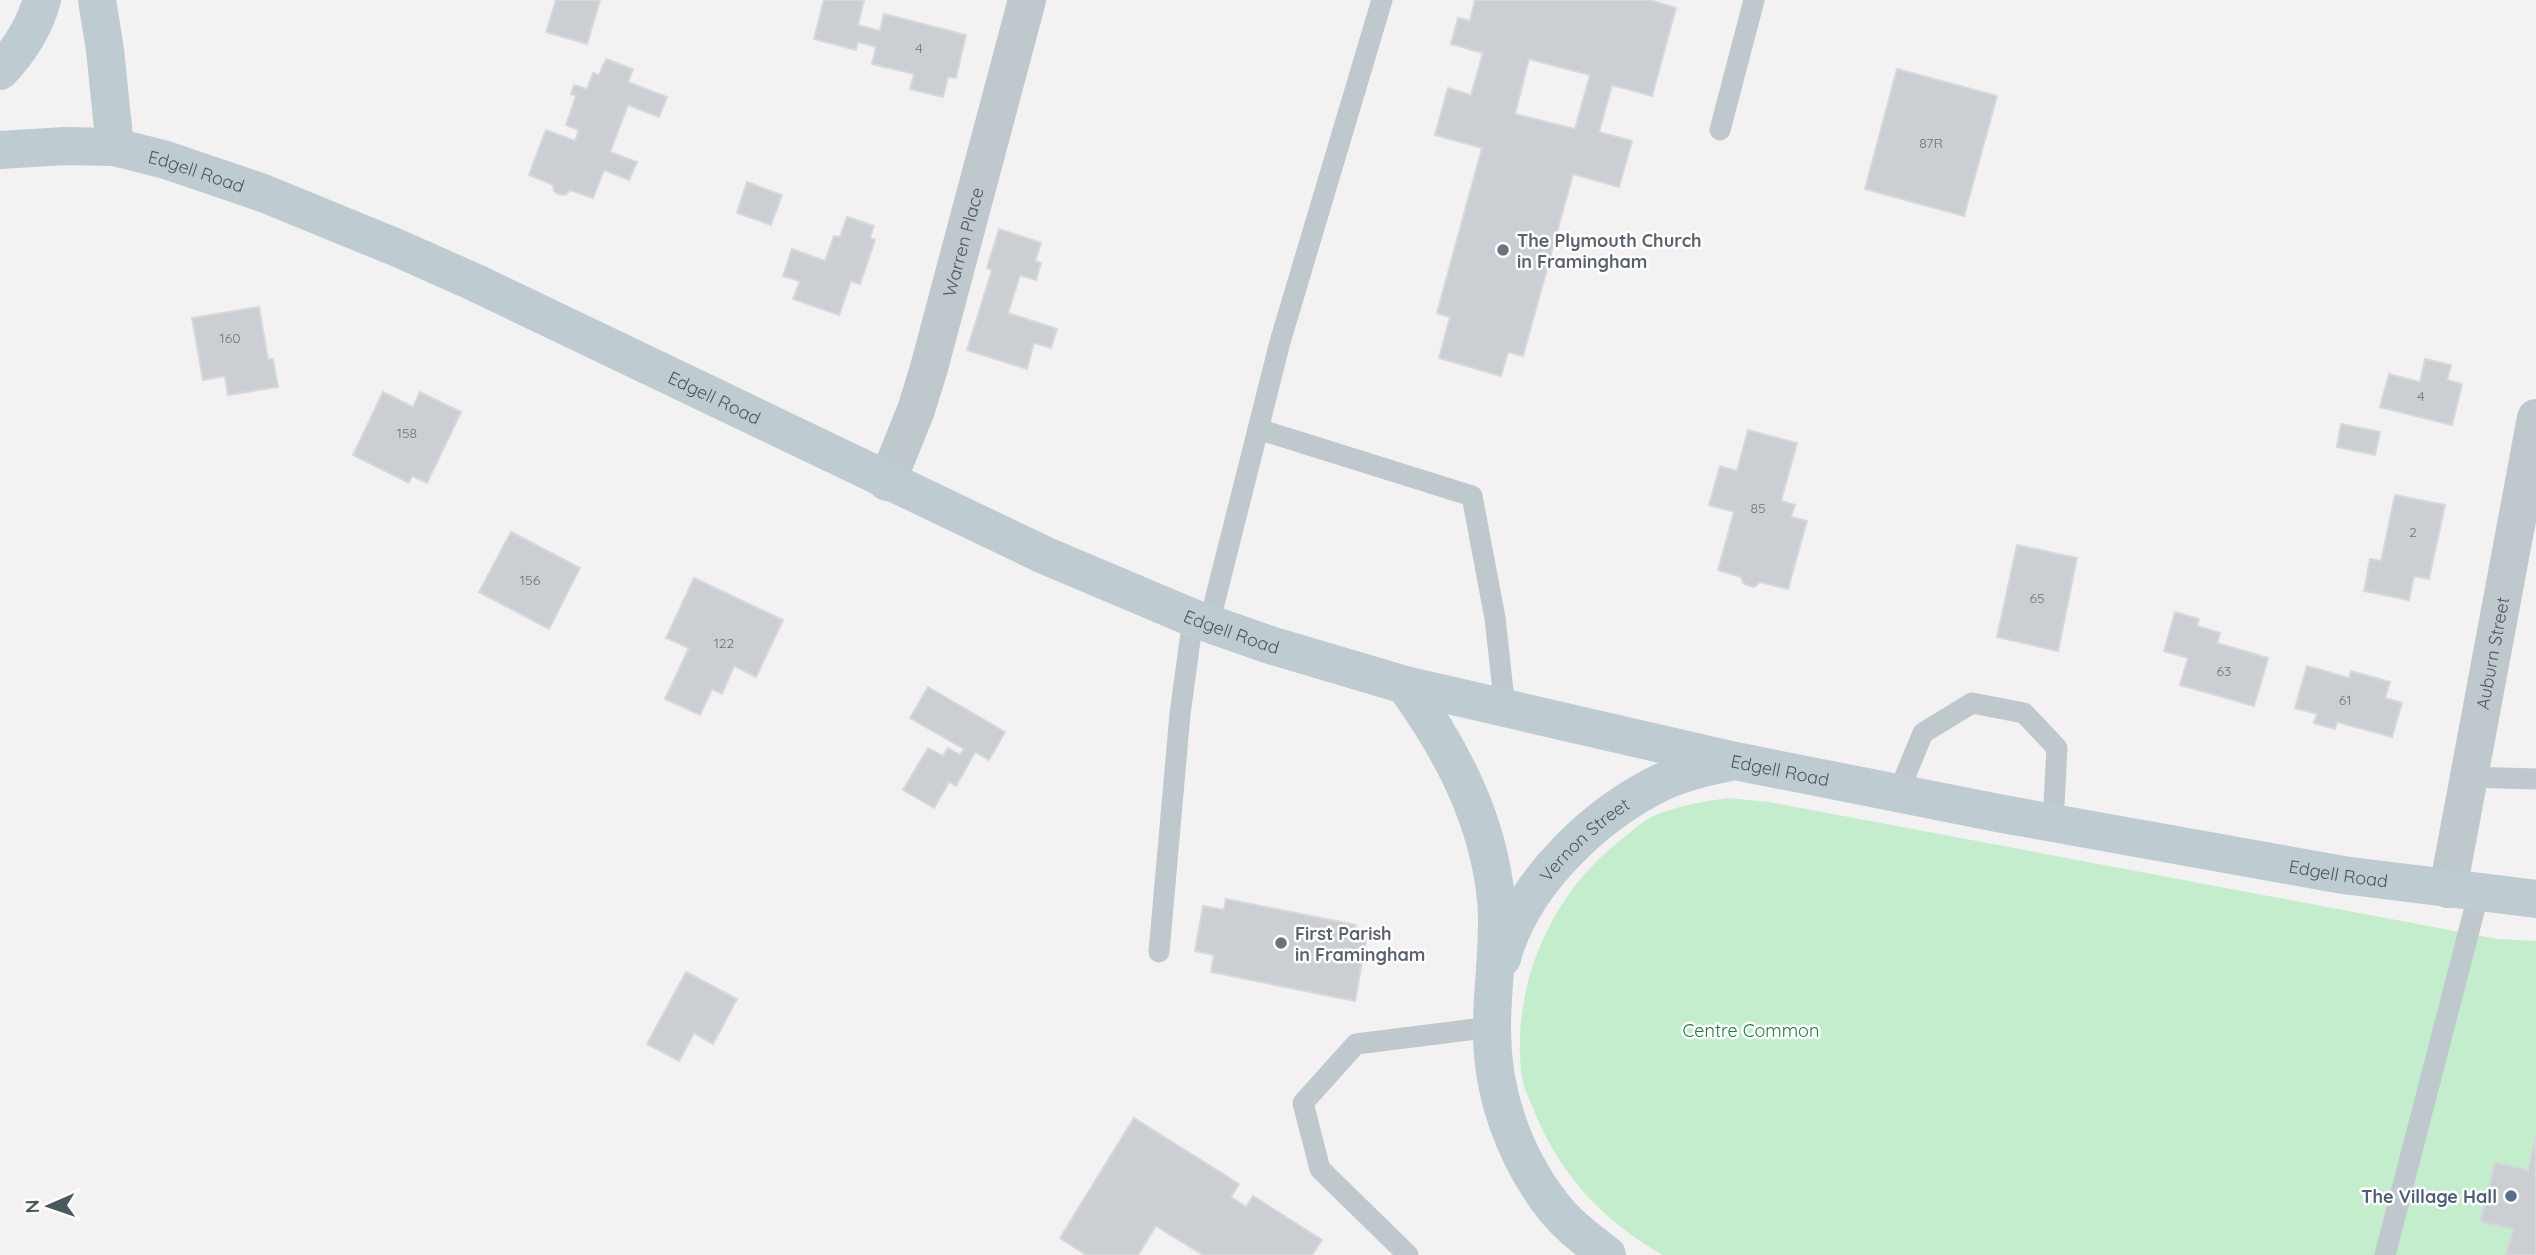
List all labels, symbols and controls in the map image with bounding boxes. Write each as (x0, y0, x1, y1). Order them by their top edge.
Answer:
house number: 4 (915, 39, 923, 57)
house number: 87R (1919, 134, 1943, 152)
street label: Edgell Road (146, 144, 248, 197)
street label: Warren Place (937, 185, 988, 299)
place label: The Plymouth Church in Framingham (1517, 229, 1702, 273)
marker: The Plymouth Church in Framingham (1495, 242, 1511, 258)
house number: 160 (219, 329, 241, 347)
street label: Edgell Road (665, 365, 765, 429)
house number: 4 (2417, 387, 2425, 405)
house number: 158 (397, 424, 417, 442)
house number: 85 (1750, 499, 1766, 517)
house number: 2 (2409, 523, 2417, 541)
house number: 156 (520, 571, 541, 589)
house number: 65 (2029, 589, 2045, 607)
street label: Auburn Street (2470, 595, 2514, 711)
street label: Edgell Road (1180, 604, 1282, 659)
house number: 122 (714, 634, 735, 652)
house number: 63 (2217, 662, 2231, 680)
house number: 61 (2339, 691, 2351, 709)
street label: Edgell Road (1729, 749, 1831, 791)
street label: Vernon Street (1534, 792, 1633, 886)
street label: Edgell Road (2287, 854, 2389, 892)
place label: First Parish in Framingham (1295, 922, 1425, 966)
marker: First Parish in Framingham (1273, 935, 1289, 951)
park label: Centre Common (1683, 1019, 1819, 1042)
north arrow (14, 1171, 84, 1241)
place label: The Village Hall (2361, 1185, 2497, 1208)
marker: The Village Hall (2503, 1188, 2519, 1204)
text: N (20, 1199, 44, 1214)

